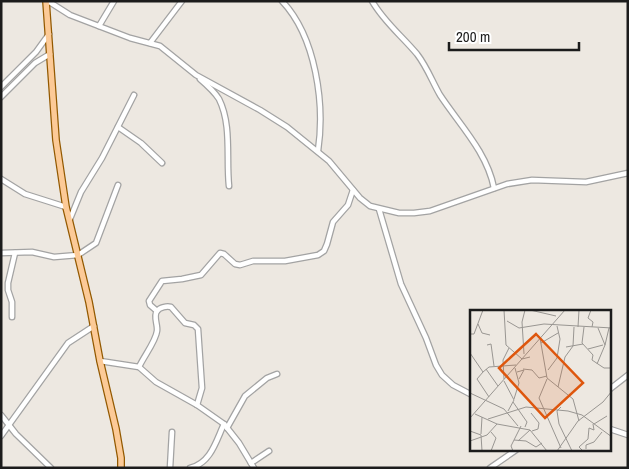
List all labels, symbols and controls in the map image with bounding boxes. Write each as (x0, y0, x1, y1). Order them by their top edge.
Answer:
scale bar (449, 20, 579, 52)
text: 200 m (456, 26, 490, 47)
inset map (470, 310, 612, 452)

